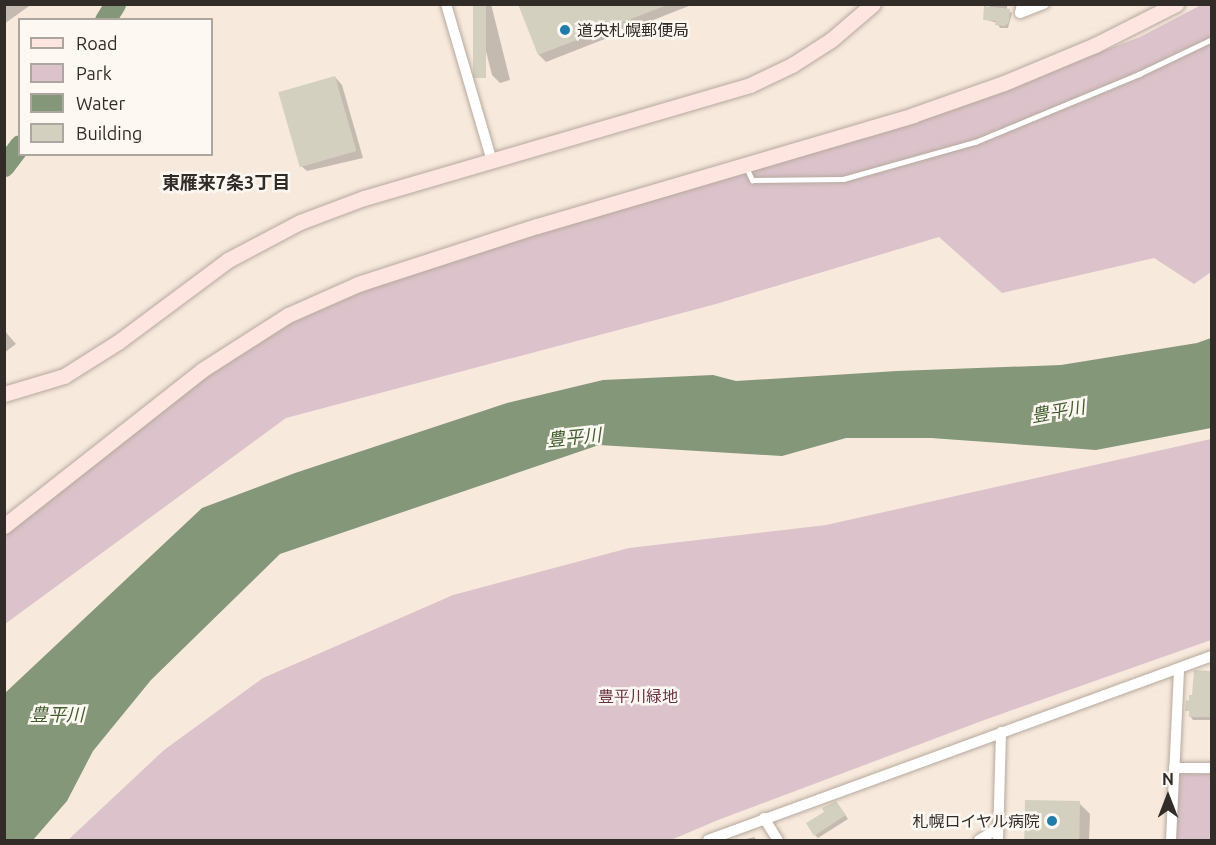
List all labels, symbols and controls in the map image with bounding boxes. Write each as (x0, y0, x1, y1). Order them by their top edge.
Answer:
legend (18, 18, 213, 156)
place label: 道央札幌郵便局 (577, 20, 689, 40)
marker: 道央札幌郵便局 (558, 23, 572, 37)
text: Road (76, 33, 118, 53)
text: Park (76, 63, 112, 83)
text: Water (76, 93, 125, 113)
text: Building (76, 123, 142, 143)
district label: 東雁来7条3丁目 (162, 171, 290, 193)
water label: 豊平川 (1030, 396, 1086, 426)
water label: 豊平川 (546, 423, 602, 451)
park label: 豊平川緑地 (598, 686, 678, 706)
water label: 豊平川 (30, 703, 84, 725)
north arrow (1138, 767, 1198, 827)
text: N (1162, 770, 1174, 788)
place label: 札幌ロイヤル病院 (912, 811, 1040, 831)
marker: 札幌ロイヤル病院 (1045, 814, 1059, 828)

